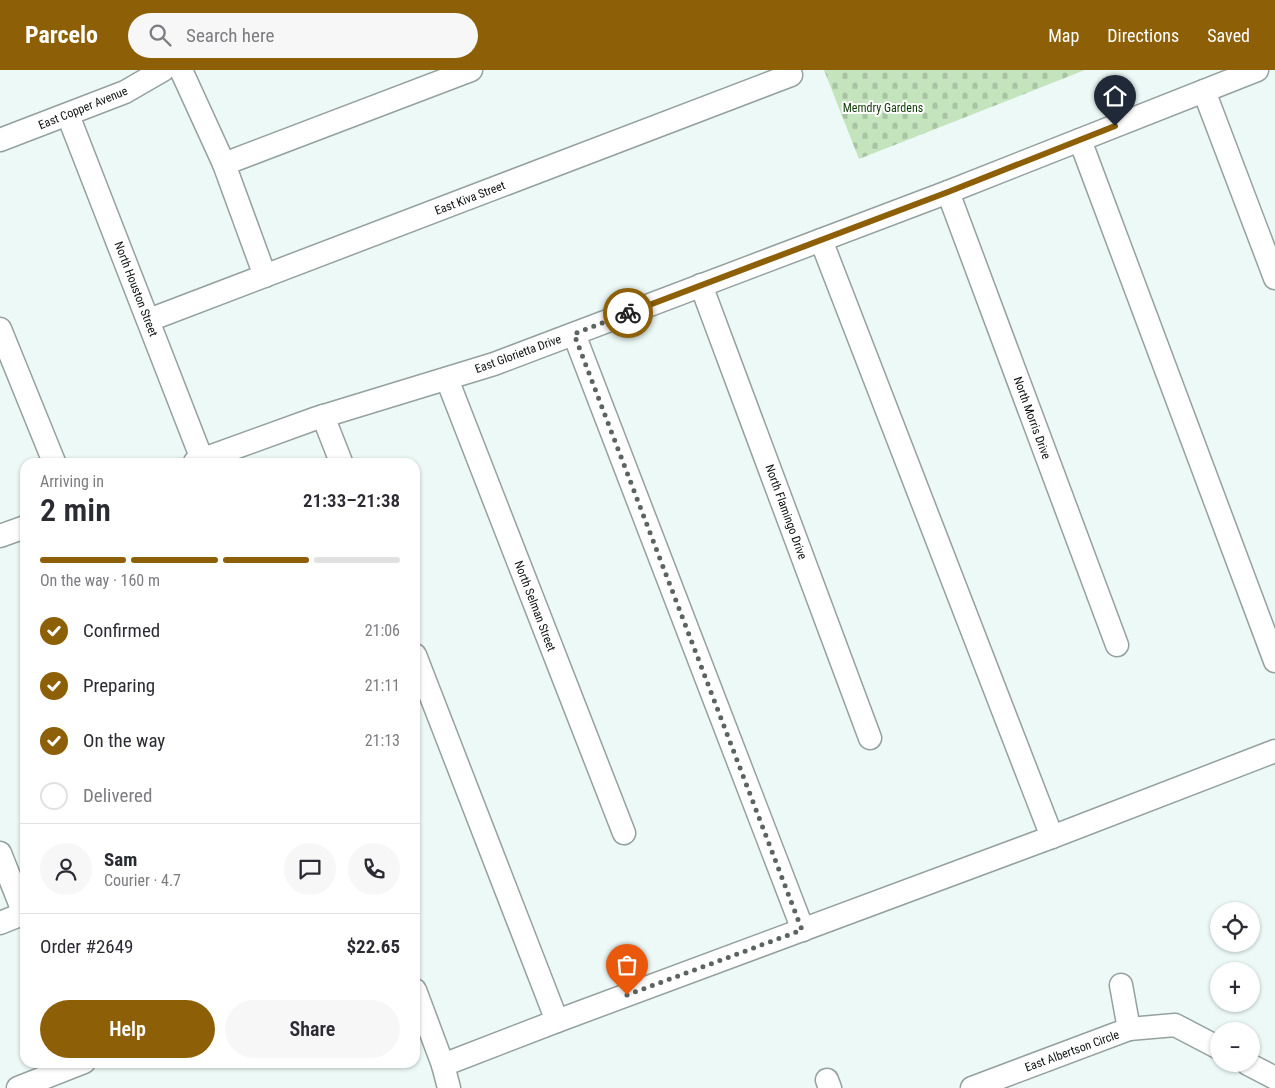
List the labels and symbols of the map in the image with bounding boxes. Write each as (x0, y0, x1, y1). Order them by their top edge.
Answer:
pin (1094, 75, 1136, 126)
street label: East Copper Avenue (36, 84, 130, 132)
park label: Memdry Gardens (843, 101, 923, 115)
street label: East Kiva Street (433, 178, 508, 218)
street label: North Houston Street (111, 240, 161, 339)
courier (603, 288, 653, 338)
street label: East Glorietta Drive (473, 332, 563, 376)
street label: North Morris Drive (1011, 375, 1054, 462)
street label: North Flamingo Drive (762, 463, 810, 562)
street label: North Selman Street (511, 559, 559, 654)
pin (606, 944, 648, 995)
street label: East Albertson Circle (1023, 1027, 1121, 1075)

